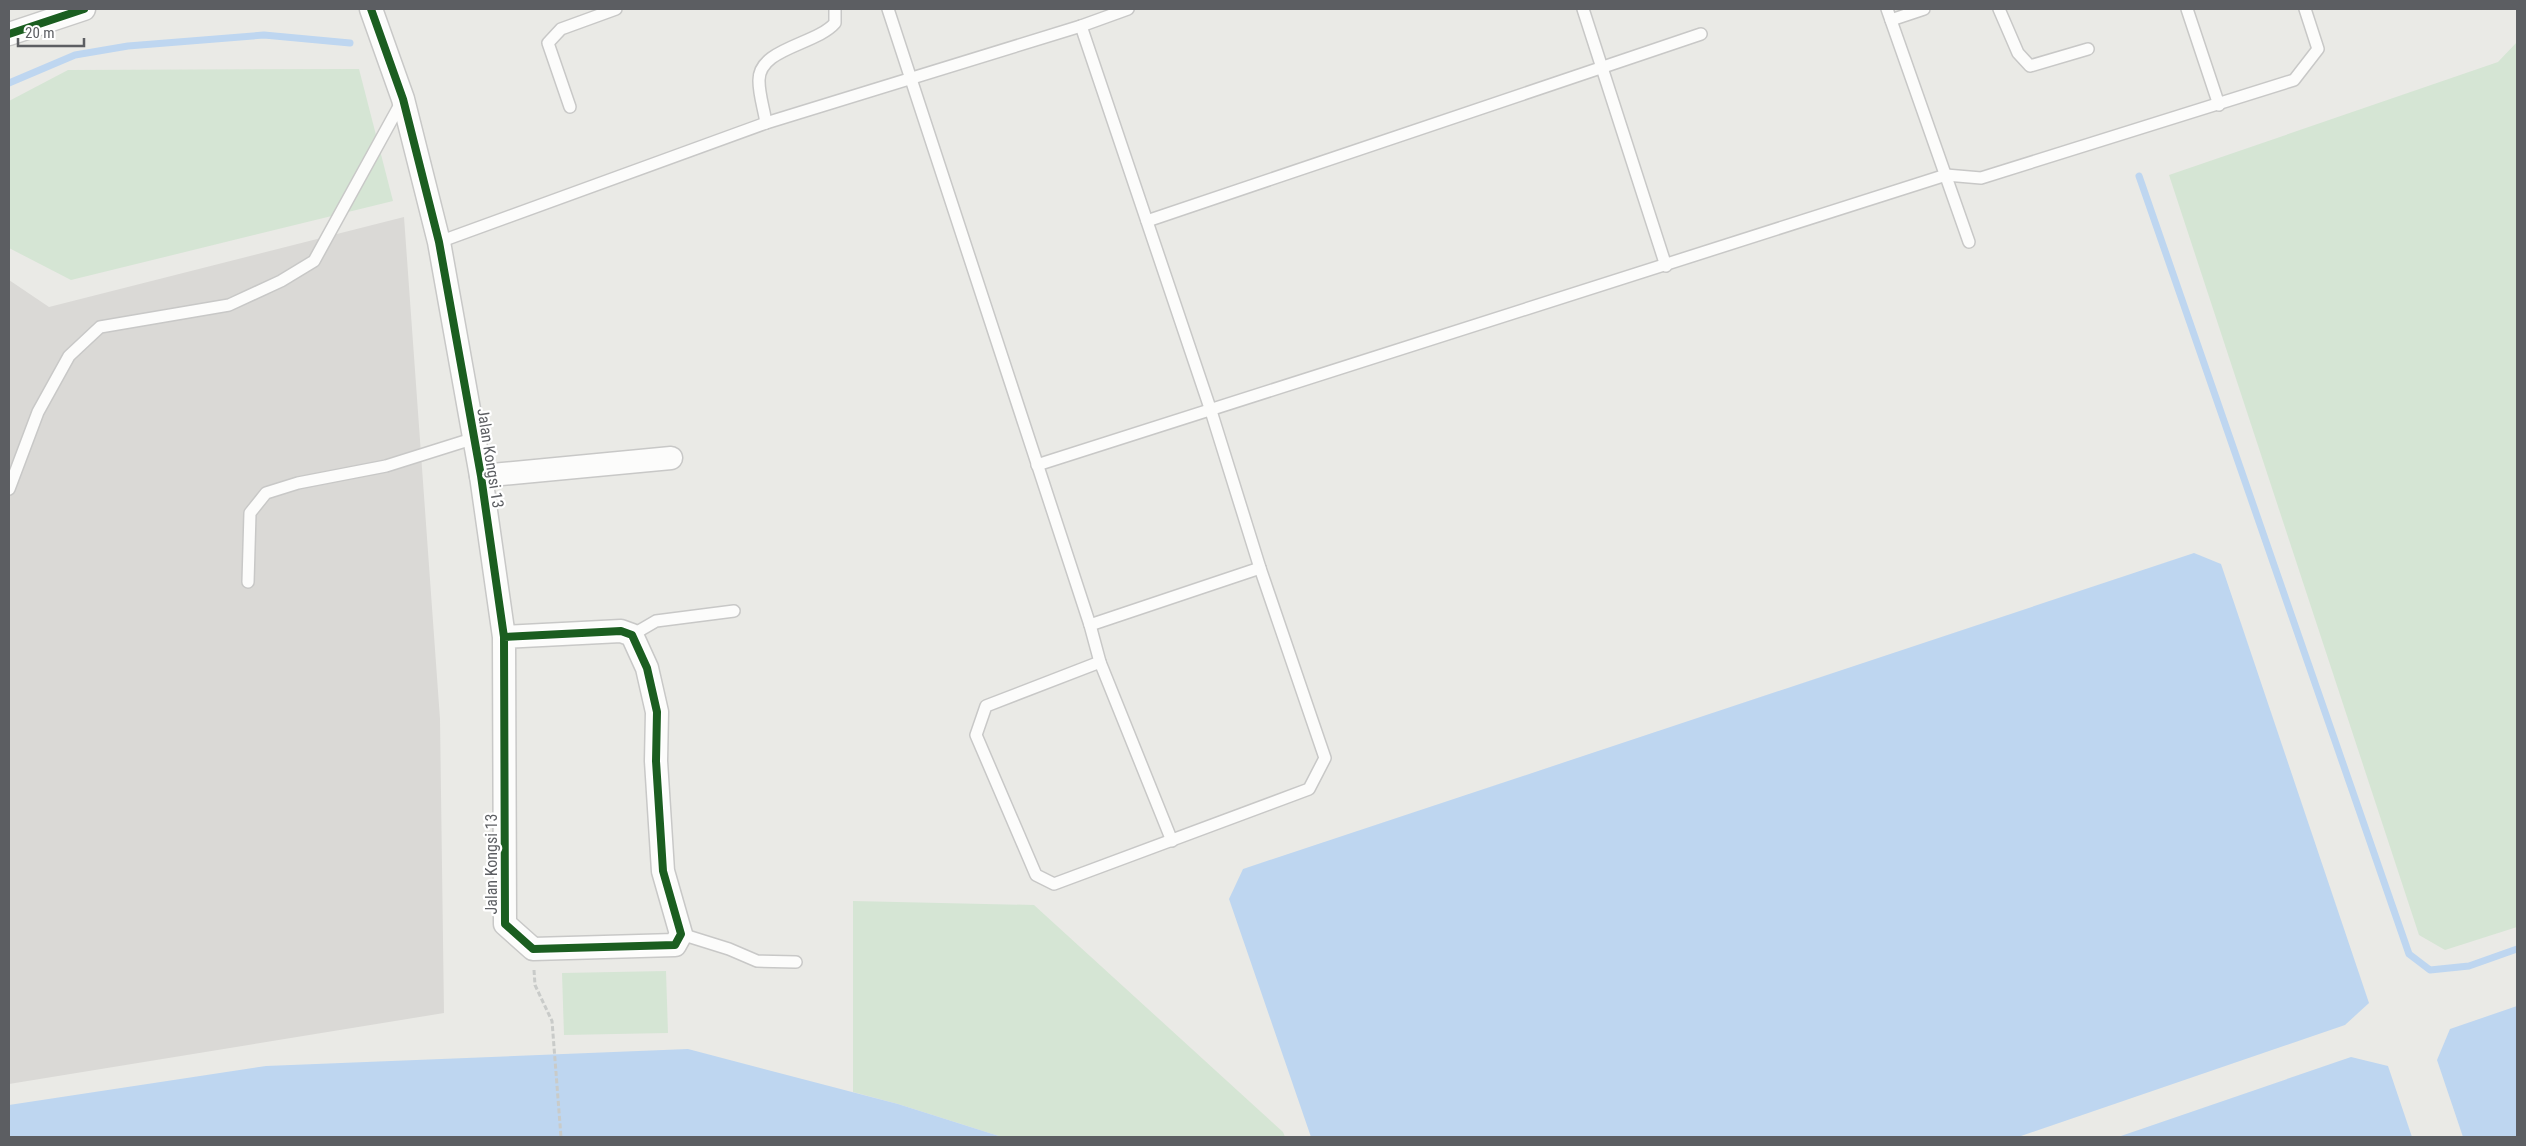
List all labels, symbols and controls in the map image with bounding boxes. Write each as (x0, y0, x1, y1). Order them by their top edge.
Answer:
scale bar (18, 15, 84, 47)
text: 20 m (25, 24, 55, 42)
street label: Jalan Kongsi 13 (473, 407, 508, 509)
street label: Jalan Kongsi 13 (482, 814, 501, 914)

